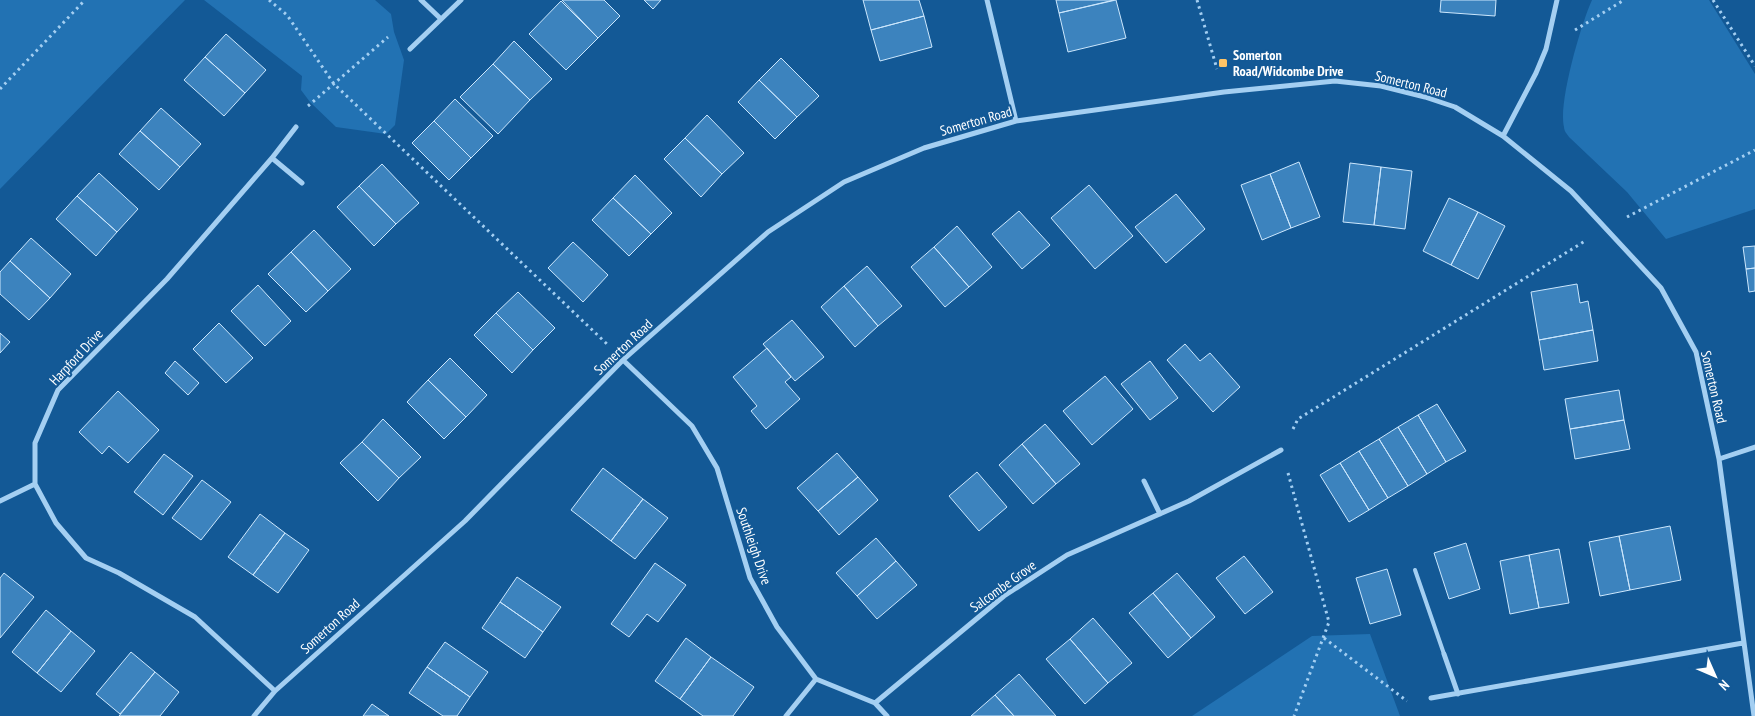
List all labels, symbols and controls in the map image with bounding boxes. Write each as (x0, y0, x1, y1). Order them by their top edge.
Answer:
place label: Somerton Road/Widcombe Drive (1233, 46, 1344, 80)
marker: Somerton Road/Widcombe Drive (1217, 57, 1229, 69)
street label: Somerton Road (1373, 66, 1449, 102)
street label: Somerton Road (938, 102, 1014, 140)
street label: Somerton Road (590, 315, 656, 379)
street label: Harpford Drive (45, 325, 107, 389)
street label: Somerton Road (1697, 349, 1731, 425)
street label: Southleigh Drive (732, 505, 776, 587)
street label: Salcombe Grove (966, 556, 1040, 616)
street label: Somerton Road (297, 595, 363, 657)
north arrow (1690, 651, 1740, 701)
text: N (1715, 676, 1733, 694)

